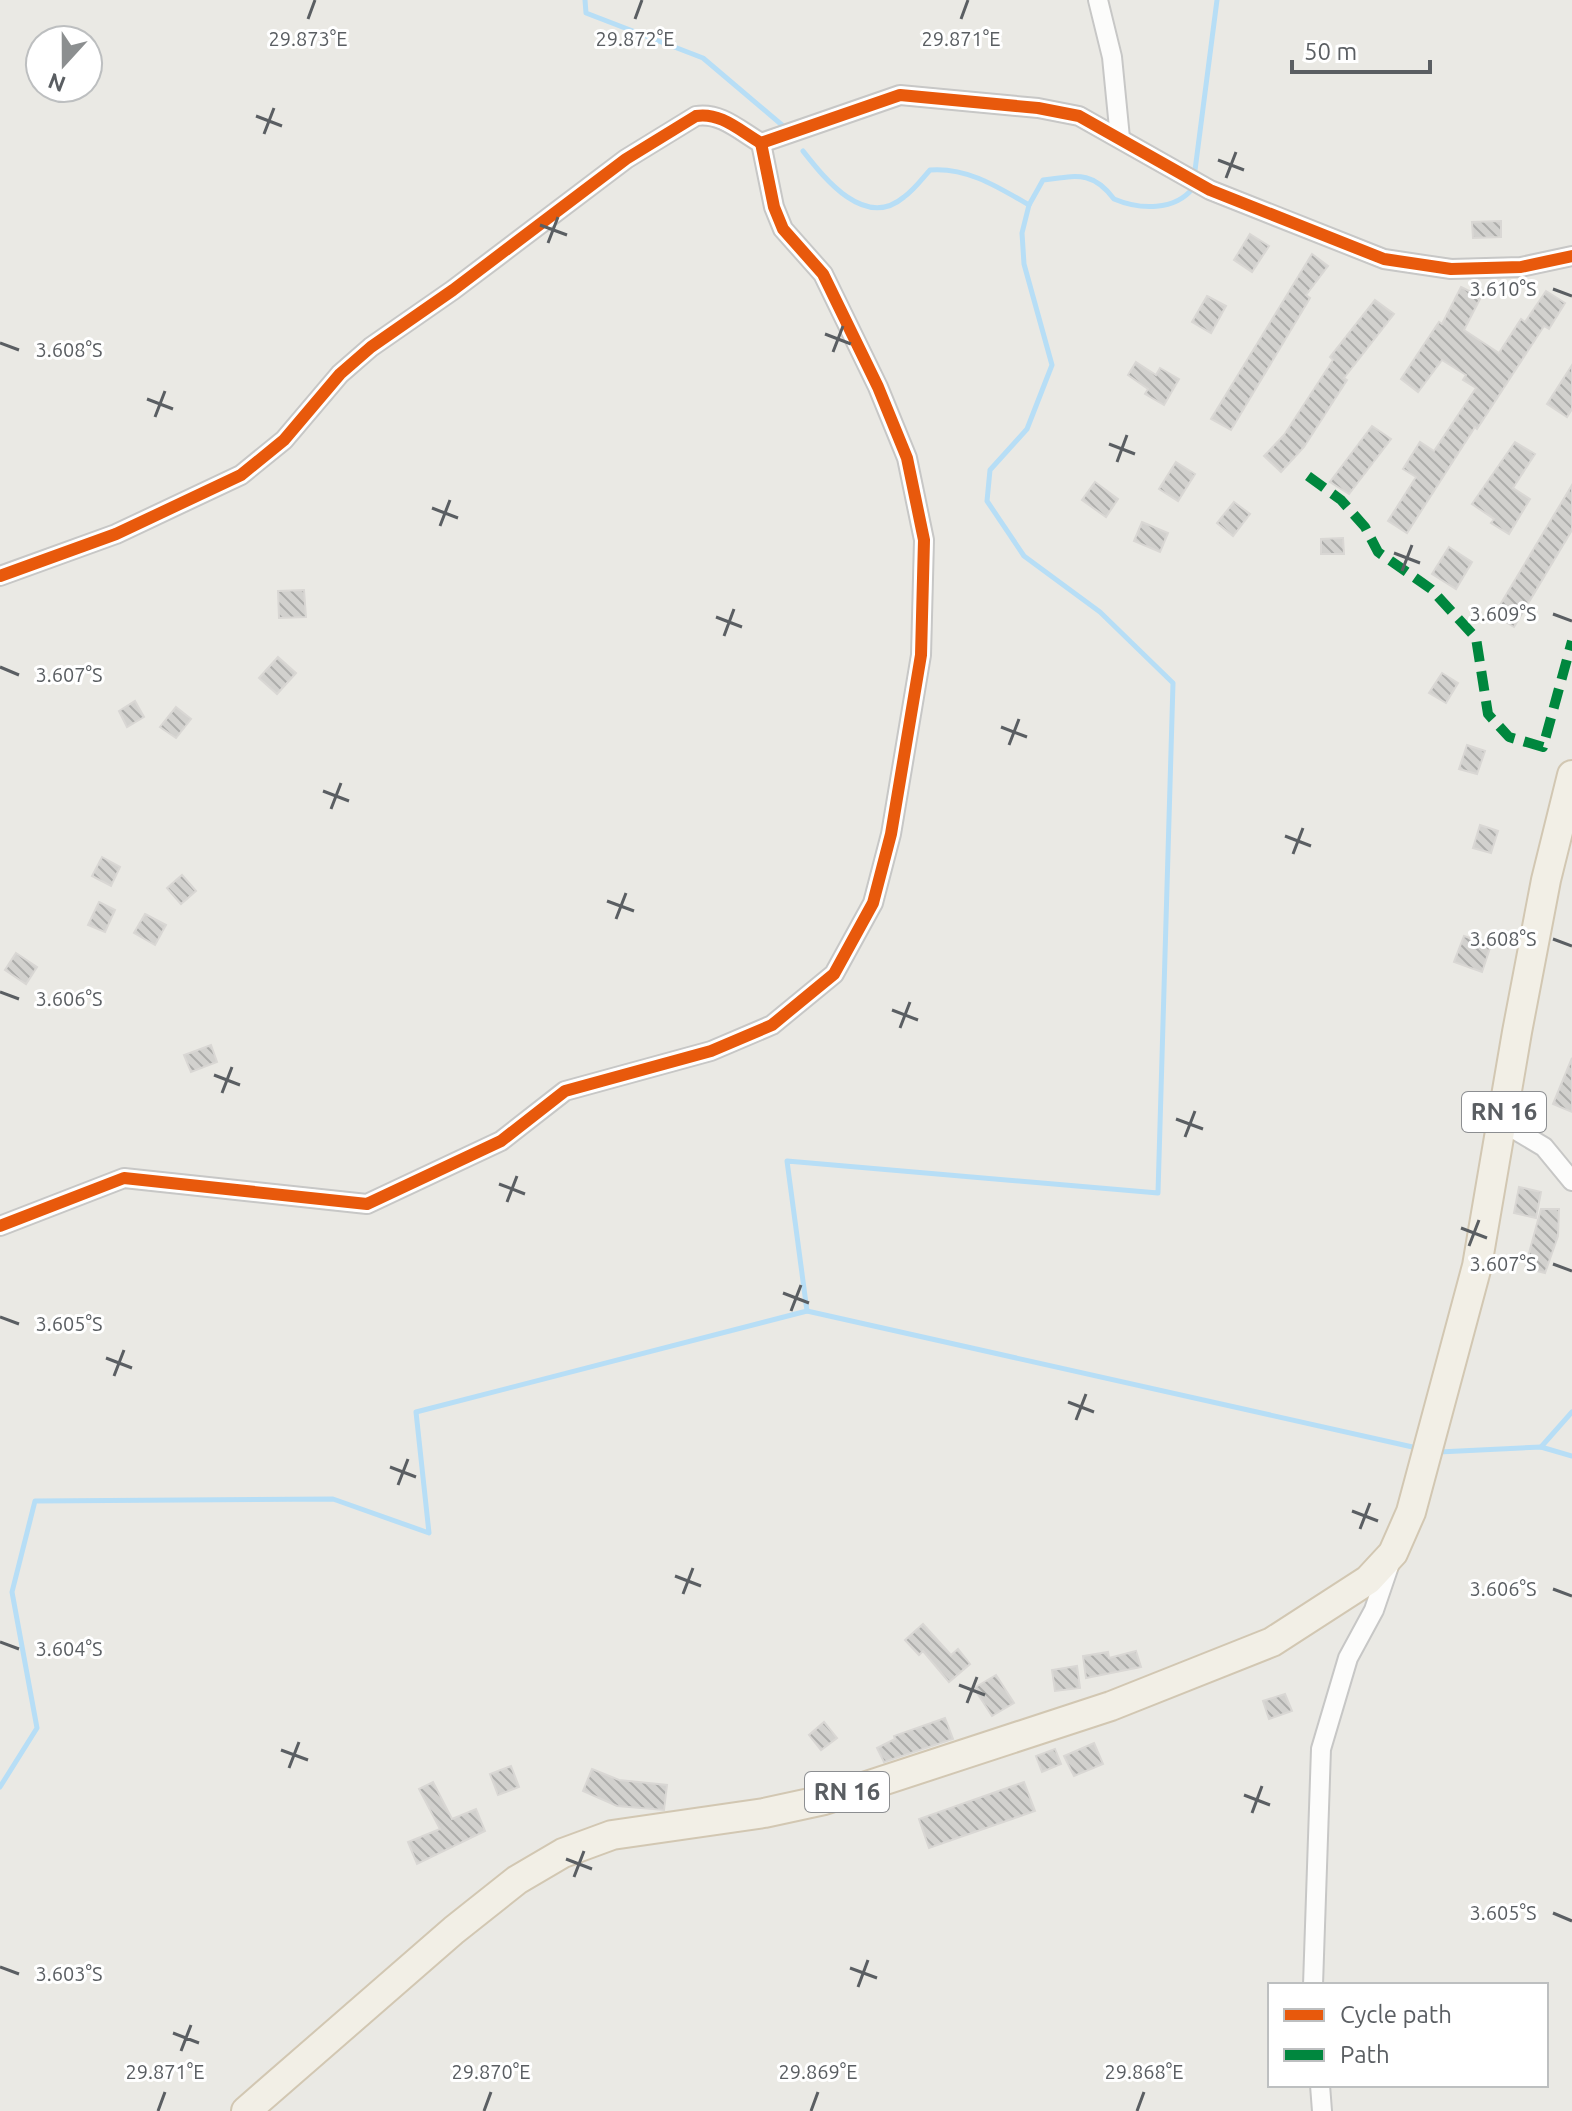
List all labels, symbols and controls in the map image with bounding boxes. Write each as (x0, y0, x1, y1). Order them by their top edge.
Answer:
north arrow (24, 24, 104, 104)
scale bar (1292, 24, 1430, 74)
text: 29.873°E (269, 27, 348, 50)
text: 29.872°E (596, 27, 675, 50)
text: 29.871°E (922, 27, 1001, 50)
text: 50 m (1304, 38, 1357, 65)
text: N (45, 69, 69, 98)
text: 3.610°S (1470, 277, 1536, 300)
text: 3.608°S (36, 338, 102, 361)
text: 3.609°S (1470, 602, 1536, 625)
text: 3.607°S (36, 663, 102, 686)
text: 3.608°S (1470, 927, 1536, 950)
text: 3.606°S (36, 987, 102, 1010)
road number: RN 16 (1462, 1092, 1546, 1132)
text: 3.607°S (1470, 1252, 1536, 1275)
text: 3.605°S (36, 1312, 102, 1335)
text: 3.606°S (1470, 1577, 1536, 1600)
text: 3.604°S (36, 1637, 102, 1660)
road number: RN 16 (805, 1772, 889, 1812)
text: 3.605°S (1470, 1901, 1536, 1924)
text: 3.603°S (36, 1962, 102, 1985)
legend (1268, 1983, 1548, 2087)
text: Cycle path (1340, 2001, 1452, 2028)
text: Path (1340, 2041, 1390, 2068)
text: 29.871°E (126, 2060, 205, 2083)
text: 29.870°E (452, 2060, 531, 2083)
text: 29.869°E (779, 2060, 858, 2083)
text: 29.868°E (1105, 2060, 1184, 2083)

